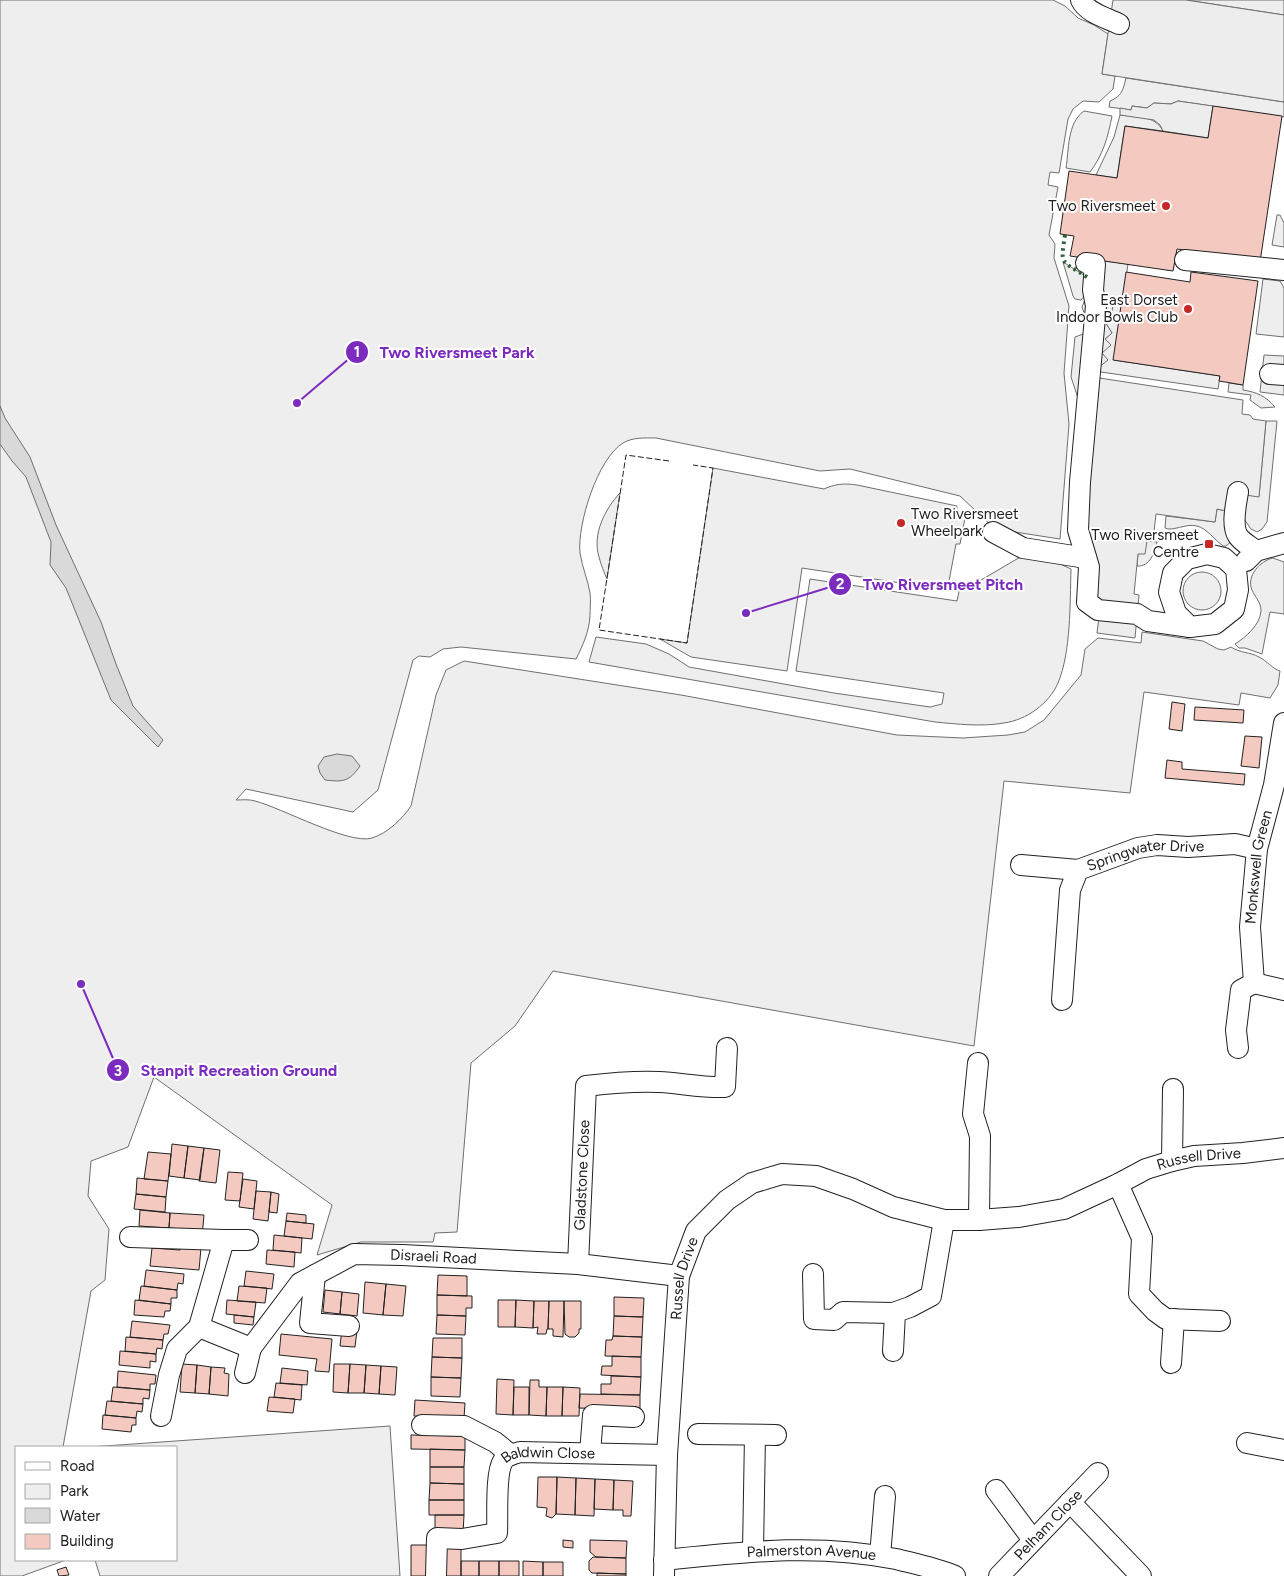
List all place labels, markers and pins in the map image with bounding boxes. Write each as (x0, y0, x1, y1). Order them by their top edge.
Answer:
place label: Two Riversmeet (1048, 197, 1156, 215)
marker: Two Riversmeet (1160, 200, 1172, 212)
place label: East Dorset Indoor Bowls Club (1056, 291, 1178, 326)
marker: East Dorset Indoor Bowls Club (1182, 303, 1194, 315)
callout: Two Riversmeet Park (345, 337, 545, 368)
place label: Two Riversmeet Wheelpark (911, 505, 1019, 540)
marker: Two Riversmeet Wheelpark (895, 517, 907, 529)
place label: Two Riversmeet Centre (1091, 526, 1199, 561)
marker: Two Riversmeet Centre (1203, 538, 1215, 550)
callout: Two Riversmeet Pitch (828, 569, 1033, 600)
callout: Stanpit Recreation Ground (105, 1055, 347, 1086)

